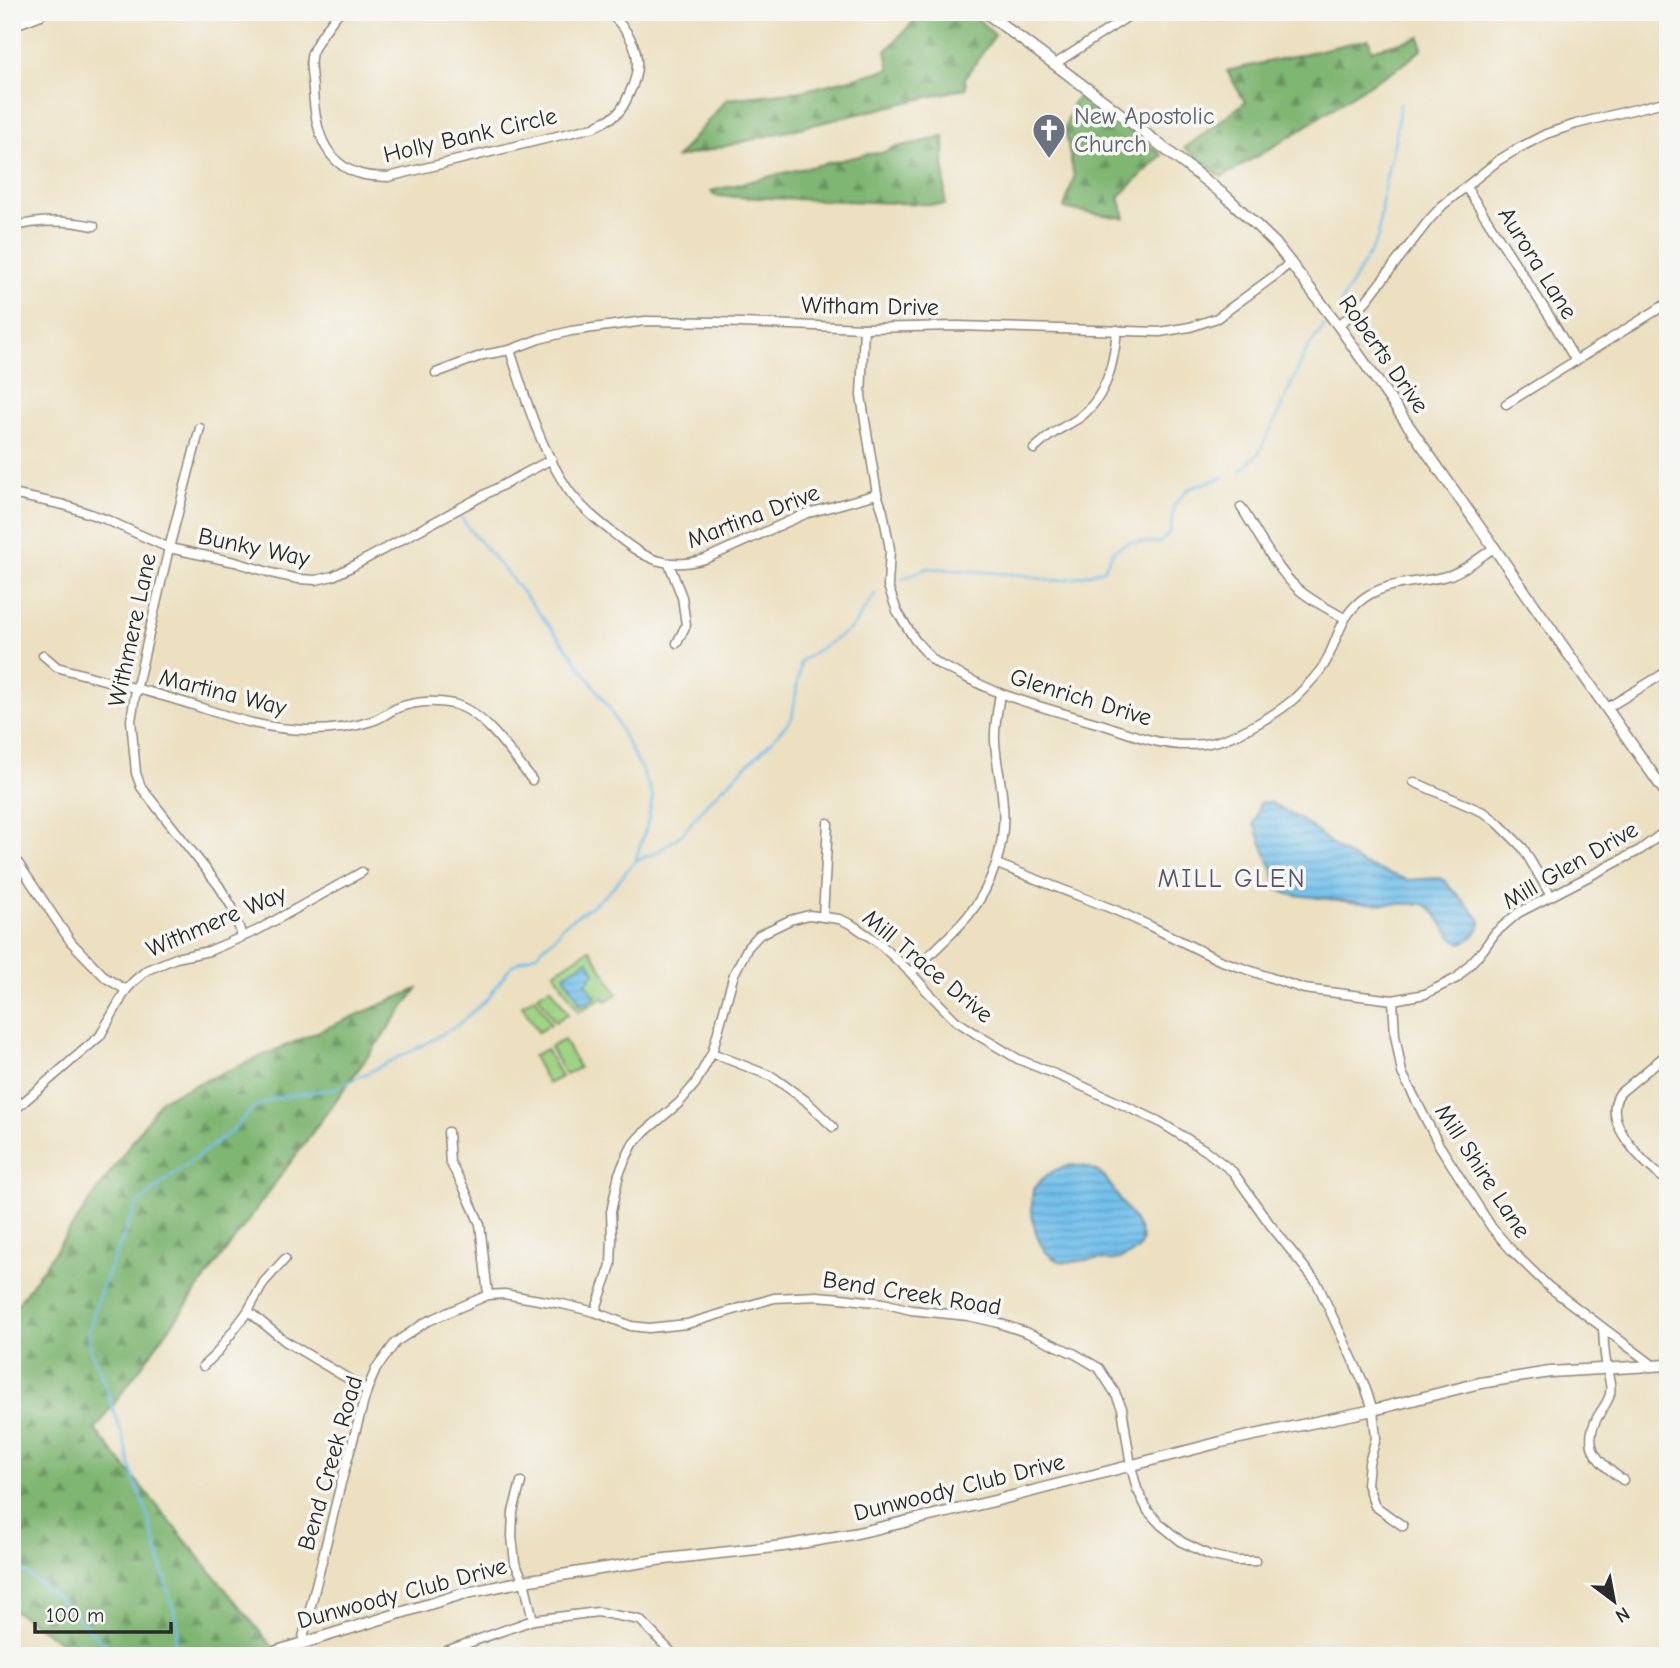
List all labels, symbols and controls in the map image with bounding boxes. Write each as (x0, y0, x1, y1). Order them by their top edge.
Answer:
street label: Holly Bank Circle (380, 101, 560, 169)
place label: New Apostolic Church (1074, 102, 1215, 158)
church icon: New Apostolic Church (1030, 111, 1068, 160)
street label: Aurora Lane (1493, 202, 1583, 324)
street label: Roberts Drive (1333, 290, 1435, 418)
street label: Witham Drive (801, 291, 939, 321)
street label: Martina Drive (683, 478, 823, 554)
street label: Bunky Way (196, 522, 312, 573)
street label: Withmere Lane (102, 551, 162, 709)
street label: Glenrich Drive (1007, 662, 1155, 732)
street label: Martina Way (156, 663, 290, 721)
street label: Mill Glen Drive (1497, 815, 1643, 915)
district label: MILL GLEN (1157, 864, 1307, 894)
street label: Withmere Way (142, 879, 290, 963)
street label: Mill Trace Drive (857, 903, 999, 1029)
street label: Mill Shire Lane (1429, 1099, 1537, 1243)
street label: Bend Creek Road (821, 1265, 1003, 1321)
street label: Bend Creek Road (292, 1373, 368, 1553)
street label: Dunwoody Club Drive (851, 1447, 1067, 1527)
street label: Dunwoody Club Drive (294, 1552, 510, 1634)
north arrow (1578, 1566, 1648, 1636)
scale bar (35, 1591, 172, 1635)
text: N (1611, 1602, 1634, 1627)
text: 100 m (46, 1603, 104, 1627)

